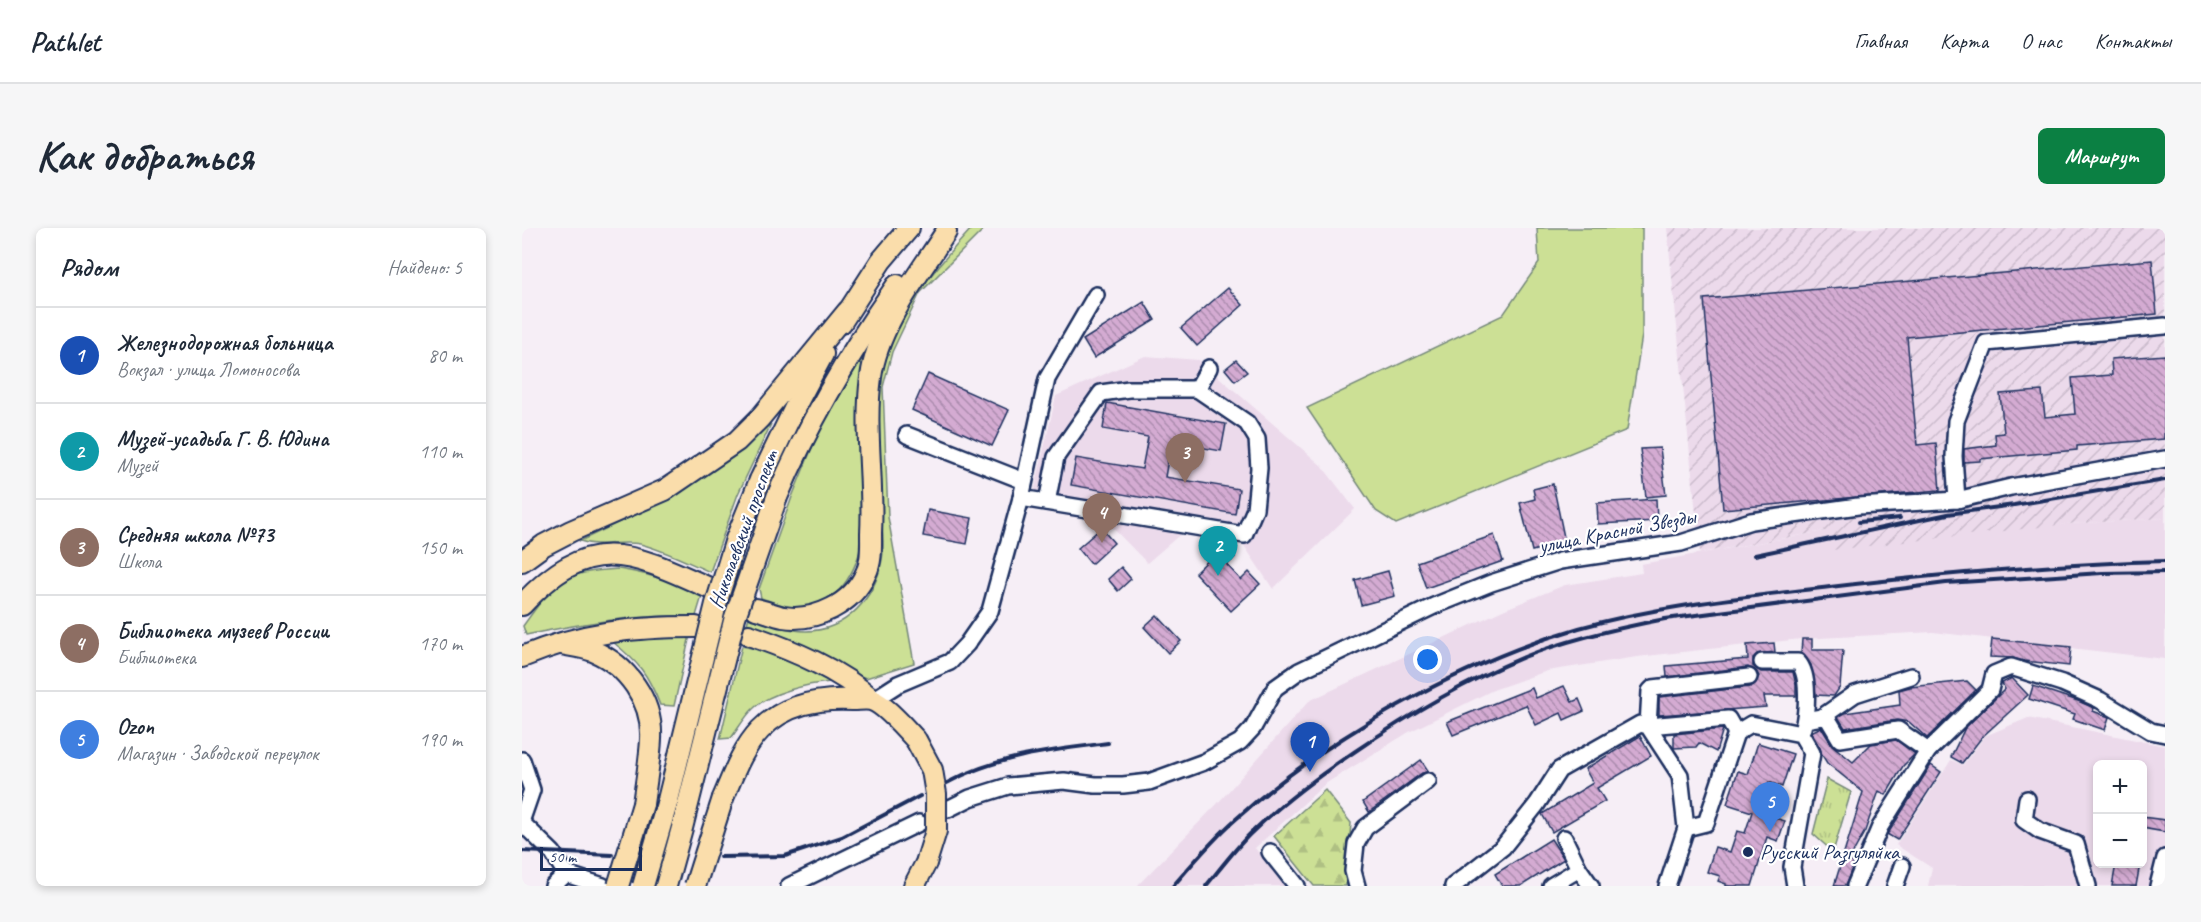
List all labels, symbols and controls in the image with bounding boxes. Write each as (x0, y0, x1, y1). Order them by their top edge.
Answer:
text: Pathlet (30, 24, 100, 59)
text: Главная (1854, 28, 1907, 54)
text: Карта (1940, 28, 1988, 54)
text: О нас (2021, 28, 2062, 54)
text: Контакты (2095, 28, 2171, 54)
button: Маршрут (2038, 128, 2165, 184)
text: Как добраться (36, 130, 253, 183)
text: Рядом (60, 251, 118, 284)
text: Найдено: 5 (387, 255, 462, 280)
text: Железнодорожная больница (117, 329, 333, 357)
text: 1 (75, 343, 84, 368)
text: 80 m (428, 343, 462, 368)
text: Вокзал · улица Ломоносова (117, 357, 299, 382)
text: Музей-усадьба Г. В. Юдина (117, 425, 329, 453)
pin: 3 (1166, 434, 1204, 483)
text: 2 (75, 439, 84, 464)
text: 110 m (419, 439, 462, 464)
street label: Николаевский проспект (702, 445, 784, 612)
text: Музей (117, 453, 158, 478)
pin: 4 (1082, 494, 1122, 543)
street label: улица Красной Звезды (1535, 503, 1699, 559)
text: Средняя школа №73 (117, 521, 274, 549)
pin: 2 (1198, 526, 1238, 576)
text: 3 (75, 535, 84, 560)
text: 150 m (419, 535, 462, 560)
text: Школа (117, 549, 161, 574)
text: Библиотека музеев России (117, 617, 329, 645)
text: 4 (75, 631, 84, 656)
text: 170 m (419, 631, 462, 656)
text: Библиотека (117, 645, 196, 670)
your location (1413, 645, 1442, 674)
text: Ozon (117, 713, 154, 741)
pin: 1 (1290, 722, 1330, 772)
text: 5 (75, 727, 84, 752)
text: 190 m (419, 727, 462, 752)
text: Магазин · Заводской переулок (117, 741, 318, 766)
map controls (2093, 760, 2147, 868)
button: + (2093, 760, 2147, 814)
pin: 5 (1750, 782, 1790, 832)
button: − (2093, 814, 2147, 868)
place label: Русский Разгуляйка (1760, 839, 1901, 866)
scale bar (540, 844, 642, 872)
marker: Русский Разгуляйка (1741, 845, 1755, 859)
text: 50 m (549, 847, 576, 867)

